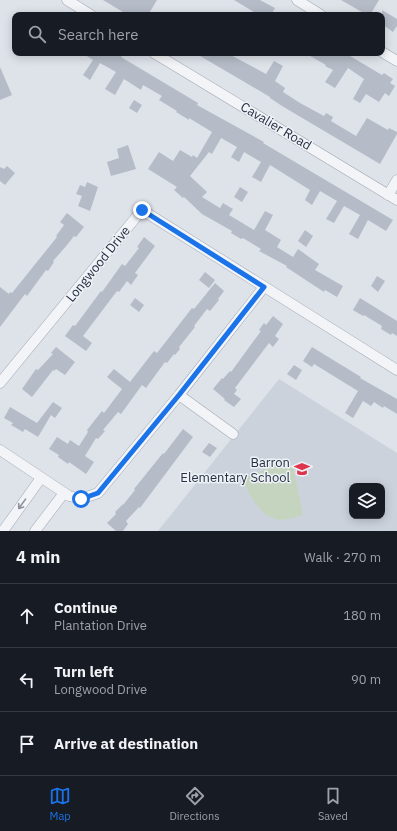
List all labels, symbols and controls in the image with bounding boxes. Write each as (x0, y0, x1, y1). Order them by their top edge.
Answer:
search box (12, 12, 385, 56)
icon: search (26, 23, 48, 45)
text: Search here (58, 25, 138, 44)
street label: Cavalier Road (237, 98, 315, 154)
route end (133, 201, 151, 219)
street label: Longwood Drive (62, 222, 134, 306)
place label: Barron Elementary School (180, 454, 290, 486)
school or university icon: Barron Elementary School (293, 460, 311, 478)
map controls (349, 483, 385, 519)
button: layers (349, 483, 385, 519)
route start (72, 490, 90, 508)
one-way arrow (18, 499, 26, 510)
text: 4 min (16, 546, 60, 568)
text: Walk · 270 m (304, 549, 381, 566)
text: Continue (54, 598, 118, 617)
icon: ahead (16, 605, 38, 627)
text: 180 m (343, 607, 381, 624)
text: Plantation Drive (54, 617, 147, 634)
text: Turn left (54, 662, 114, 681)
icon: left (16, 669, 38, 691)
text: 90 m (351, 671, 381, 688)
text: Longwood Drive (54, 681, 147, 698)
icon: arrive (16, 733, 38, 755)
text: Arrive at destination (54, 734, 198, 753)
tab: Map (49, 785, 71, 823)
tab: Directions (169, 785, 220, 823)
tab: Saved (318, 785, 348, 823)

